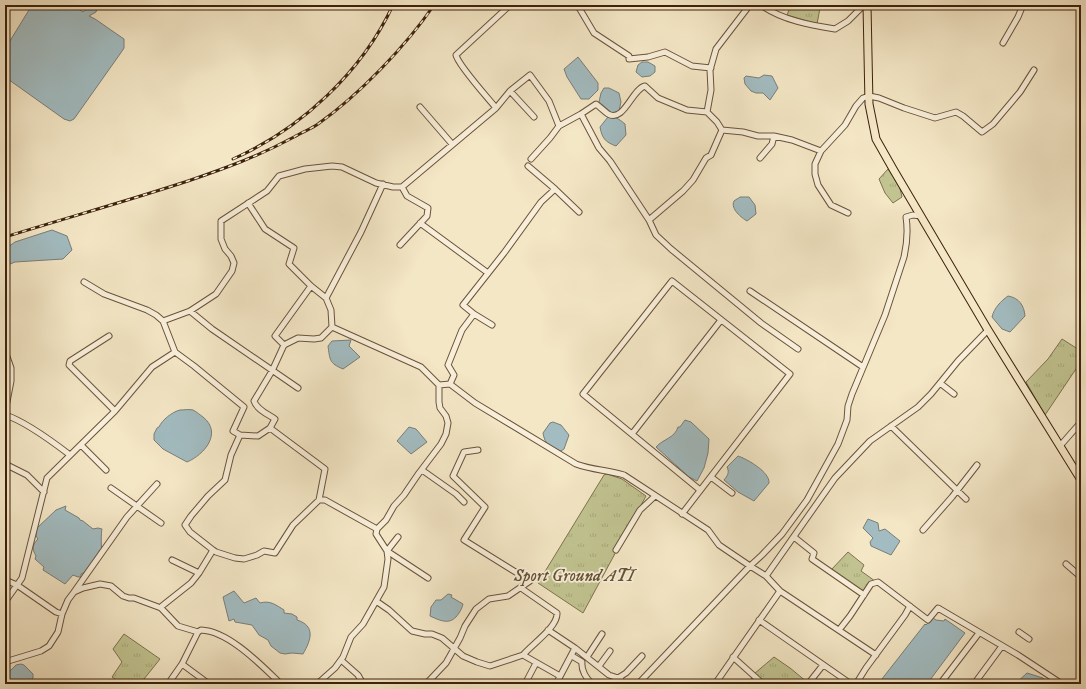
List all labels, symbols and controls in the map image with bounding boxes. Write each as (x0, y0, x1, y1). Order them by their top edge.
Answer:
park label: Sport Ground ATI (513, 565, 637, 587)

